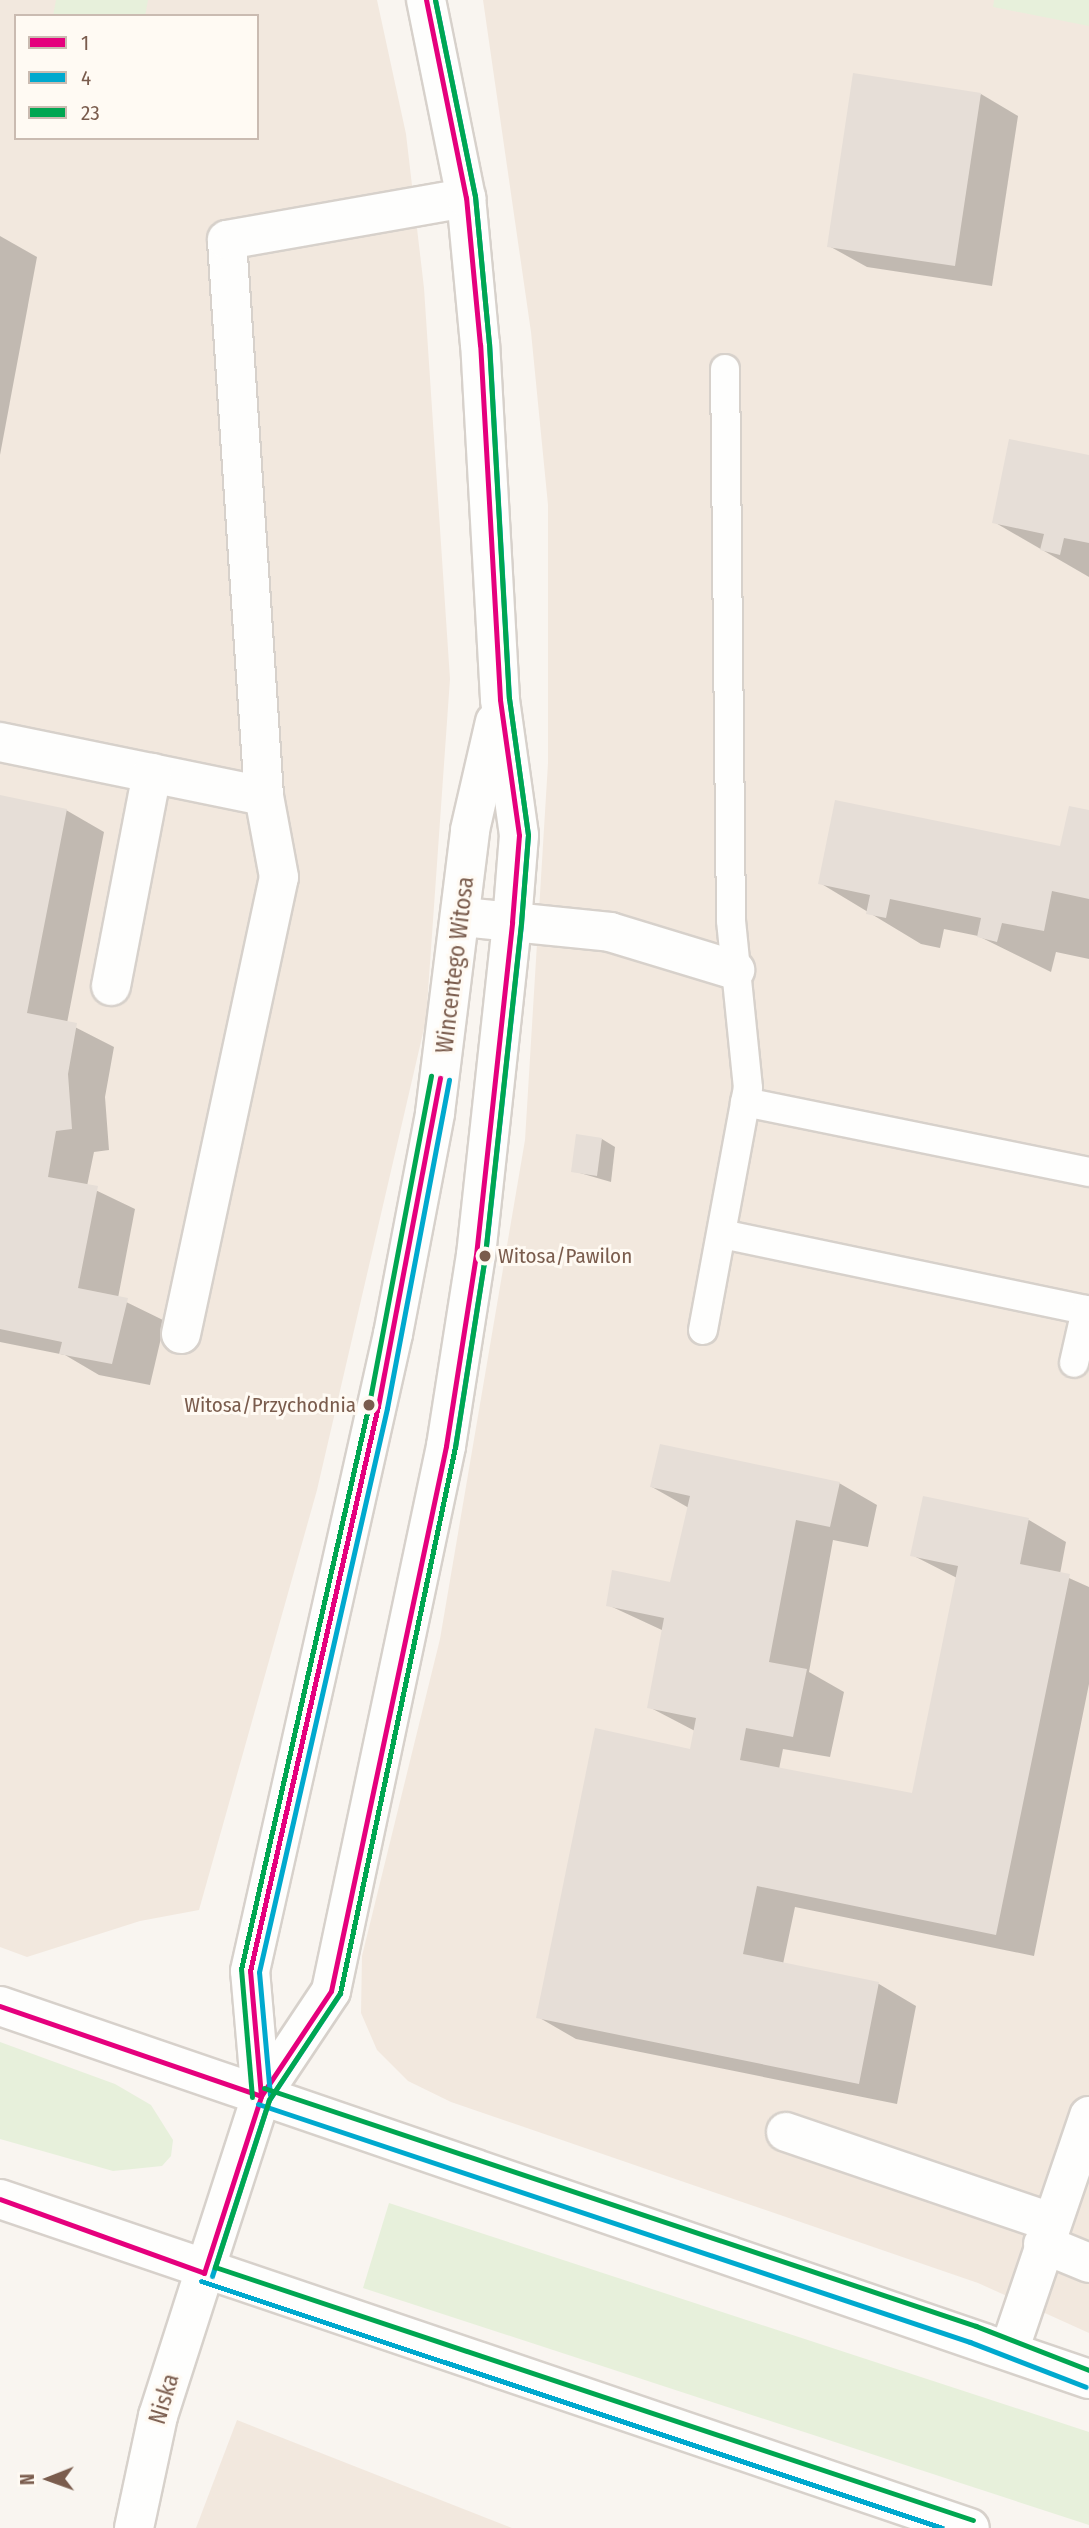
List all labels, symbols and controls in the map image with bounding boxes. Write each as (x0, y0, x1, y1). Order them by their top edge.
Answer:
legend (14, 14, 259, 140)
text: 1 (81, 30, 89, 56)
text: 4 (81, 65, 91, 91)
text: 23 (81, 100, 100, 126)
street label: Wincentego Witosa (430, 875, 480, 1055)
place label: Witosa/Pawilon (498, 1243, 632, 1269)
marker: Witosa/Pawilon (478, 1249, 492, 1263)
place label: Witosa/Przychodnia (184, 1392, 356, 1418)
marker: Witosa/Przychodnia (362, 1398, 376, 1412)
street label: Niska (143, 2370, 185, 2428)
north arrow (14, 2444, 84, 2514)
text: N (16, 2473, 39, 2485)

